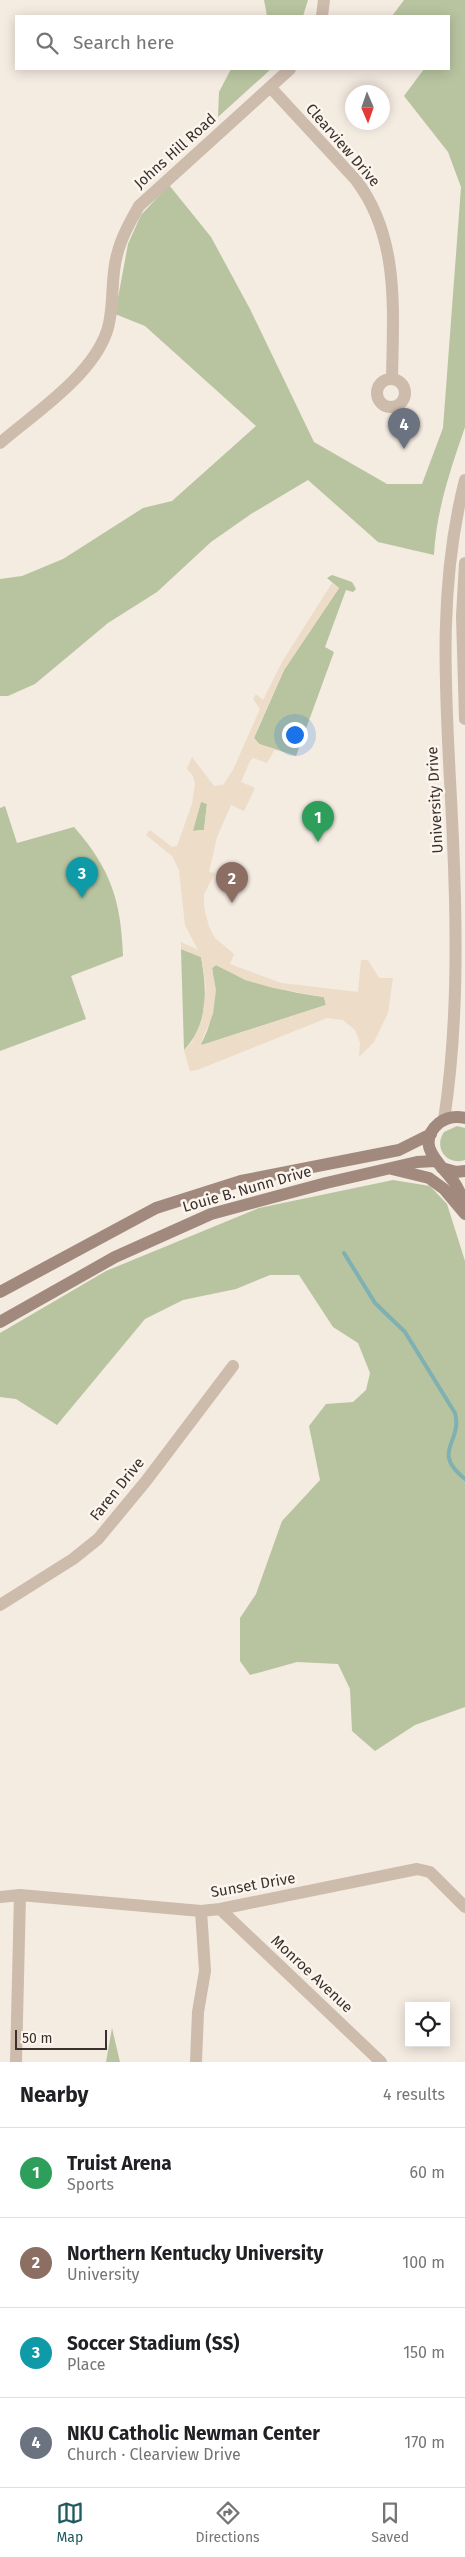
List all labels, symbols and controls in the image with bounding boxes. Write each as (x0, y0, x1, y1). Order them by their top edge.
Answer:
search box (15, 15, 450, 70)
icon: search (33, 29, 61, 57)
text: Search here (73, 31, 174, 54)
north arrow (345, 85, 390, 130)
street label: Clearview Drive (302, 100, 384, 190)
street label: Johns Hill Road (130, 110, 220, 192)
pin: 4 (388, 408, 420, 449)
your location (282, 722, 308, 748)
street label: University Drive (423, 746, 447, 854)
pin: 1 (302, 801, 334, 842)
pin: 3 (66, 857, 98, 898)
pin: 2 (216, 862, 248, 903)
street label: Louie B. Nunn Drive (180, 1162, 314, 1216)
street label: Faren Drive (86, 1454, 148, 1524)
street label: Sunset Drive (209, 1869, 297, 1901)
street label: Monroe Avenue (267, 1932, 357, 2016)
map controls (405, 2002, 450, 2047)
button: locate (405, 2002, 450, 2047)
scale bar (15, 2027, 108, 2050)
text: 50 m (22, 2030, 53, 2047)
text: Nearby (20, 2082, 88, 2108)
text: 4 results (383, 2085, 445, 2104)
text: Truist Arena (67, 2152, 172, 2175)
text: 1 (32, 2163, 40, 2182)
text: 60 m (410, 2163, 445, 2182)
text: Sports (67, 2175, 114, 2194)
text: Northern Kentucky University (67, 2242, 323, 2265)
text: 2 (32, 2253, 40, 2272)
text: 100 m (402, 2253, 445, 2272)
text: University (67, 2265, 140, 2284)
text: Soccer Stadium (SS) (67, 2332, 239, 2355)
text: 3 (32, 2343, 40, 2362)
text: 150 m (403, 2343, 445, 2362)
text: Place (67, 2355, 106, 2374)
text: NKU Catholic Newman Center (67, 2422, 320, 2445)
text: 4 (31, 2433, 41, 2452)
text: 170 m (404, 2433, 445, 2452)
text: Church · Clearview Drive (67, 2445, 241, 2464)
tab: Map (56, 2499, 84, 2546)
tab: Directions (195, 2499, 260, 2546)
tab: Saved (371, 2499, 409, 2546)

